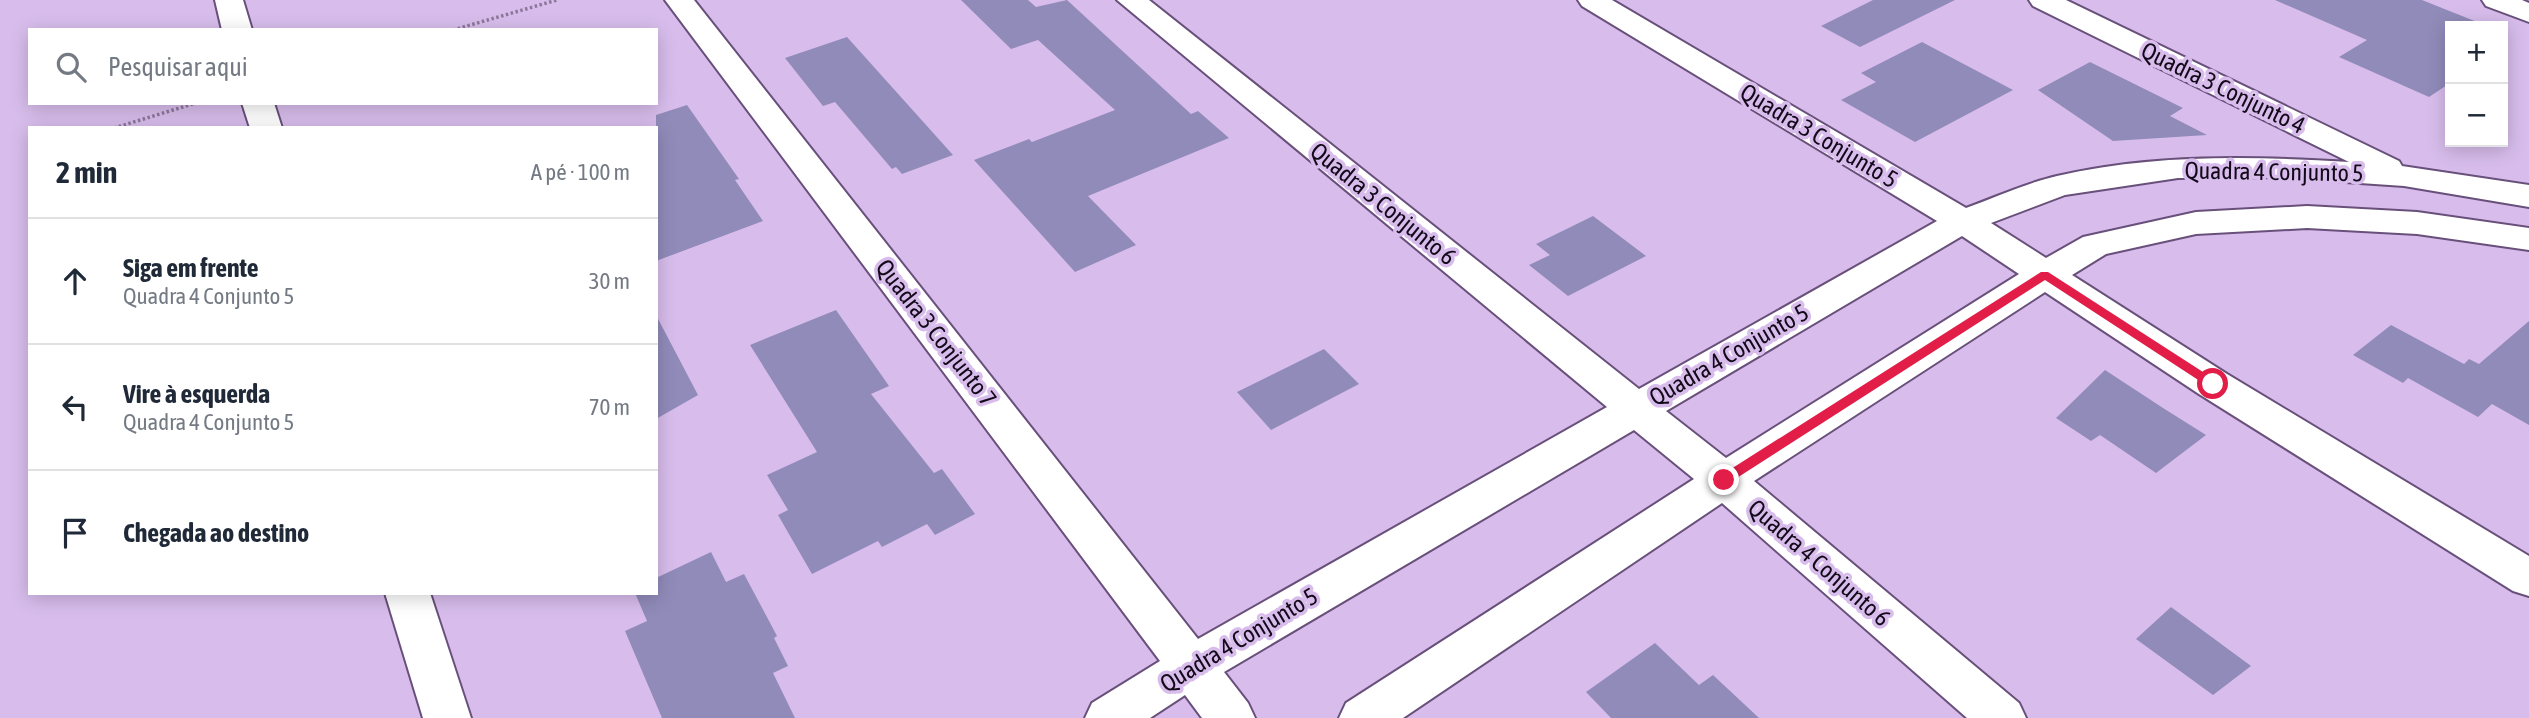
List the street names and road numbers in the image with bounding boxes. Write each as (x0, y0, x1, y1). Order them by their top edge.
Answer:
street label: Quadra 3 Conjunto 4 (2137, 36, 2309, 139)
street label: Quadra 3 Conjunto 5 (1736, 78, 1903, 193)
street label: Quadra 3 Conjunto 6 (1305, 137, 1461, 270)
street label: Quadra 4 Conjunto 5 (2184, 156, 2364, 187)
street label: Quadra 3 Conjunto 7 (871, 254, 1002, 411)
street label: Quadra 4 Conjunto 5 (1645, 298, 1813, 411)
street label: Quadra 4 Conjunto 6 (1743, 494, 1896, 631)
street label: Quadra 4 Conjunto 5 (1155, 582, 1322, 697)

